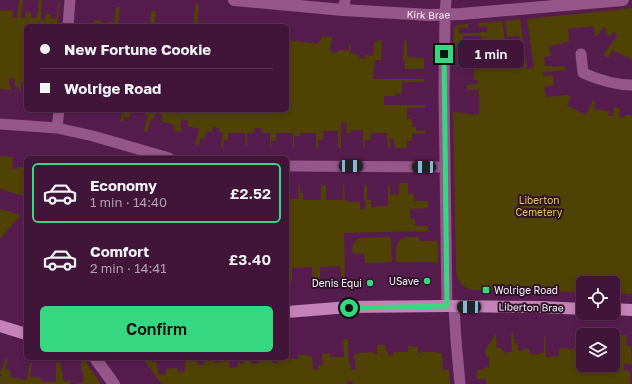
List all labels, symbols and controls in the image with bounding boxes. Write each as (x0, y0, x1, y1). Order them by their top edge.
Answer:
street label: Kirk Brae (406, 8, 451, 21)
text: New Fortune Cookie (64, 40, 211, 58)
callout: 1 min (458, 40, 524, 68)
route end (435, 45, 453, 63)
text: 1 min (475, 46, 507, 62)
text: Wolrige Road (64, 79, 161, 97)
car (339, 160, 363, 172)
car (412, 161, 436, 173)
icon: car (42, 175, 78, 211)
text: Economy (90, 176, 157, 194)
text: £2.52 (230, 184, 271, 202)
text: 1 min · 14:40 (90, 194, 167, 210)
park label: Liberton Cemetery (516, 194, 563, 218)
icon: car (42, 241, 78, 277)
text: Comfort (90, 242, 149, 260)
text: £3.40 (229, 250, 271, 268)
text: 2 min · 14:41 (90, 260, 167, 276)
place label: USave (389, 275, 419, 287)
marker: USave (422, 276, 432, 286)
map controls (576, 276, 620, 372)
button: locate (576, 276, 620, 320)
place label: Denis Equi (312, 277, 362, 289)
marker: Denis Equi (365, 278, 375, 288)
place label: Wolrige Road (494, 284, 558, 296)
marker: Wolrige Road (481, 285, 491, 295)
route start (340, 299, 358, 317)
street label: Liberton Brae (498, 300, 564, 314)
car (457, 301, 481, 313)
button: Confirm (40, 306, 273, 352)
button: layers (576, 328, 620, 372)

